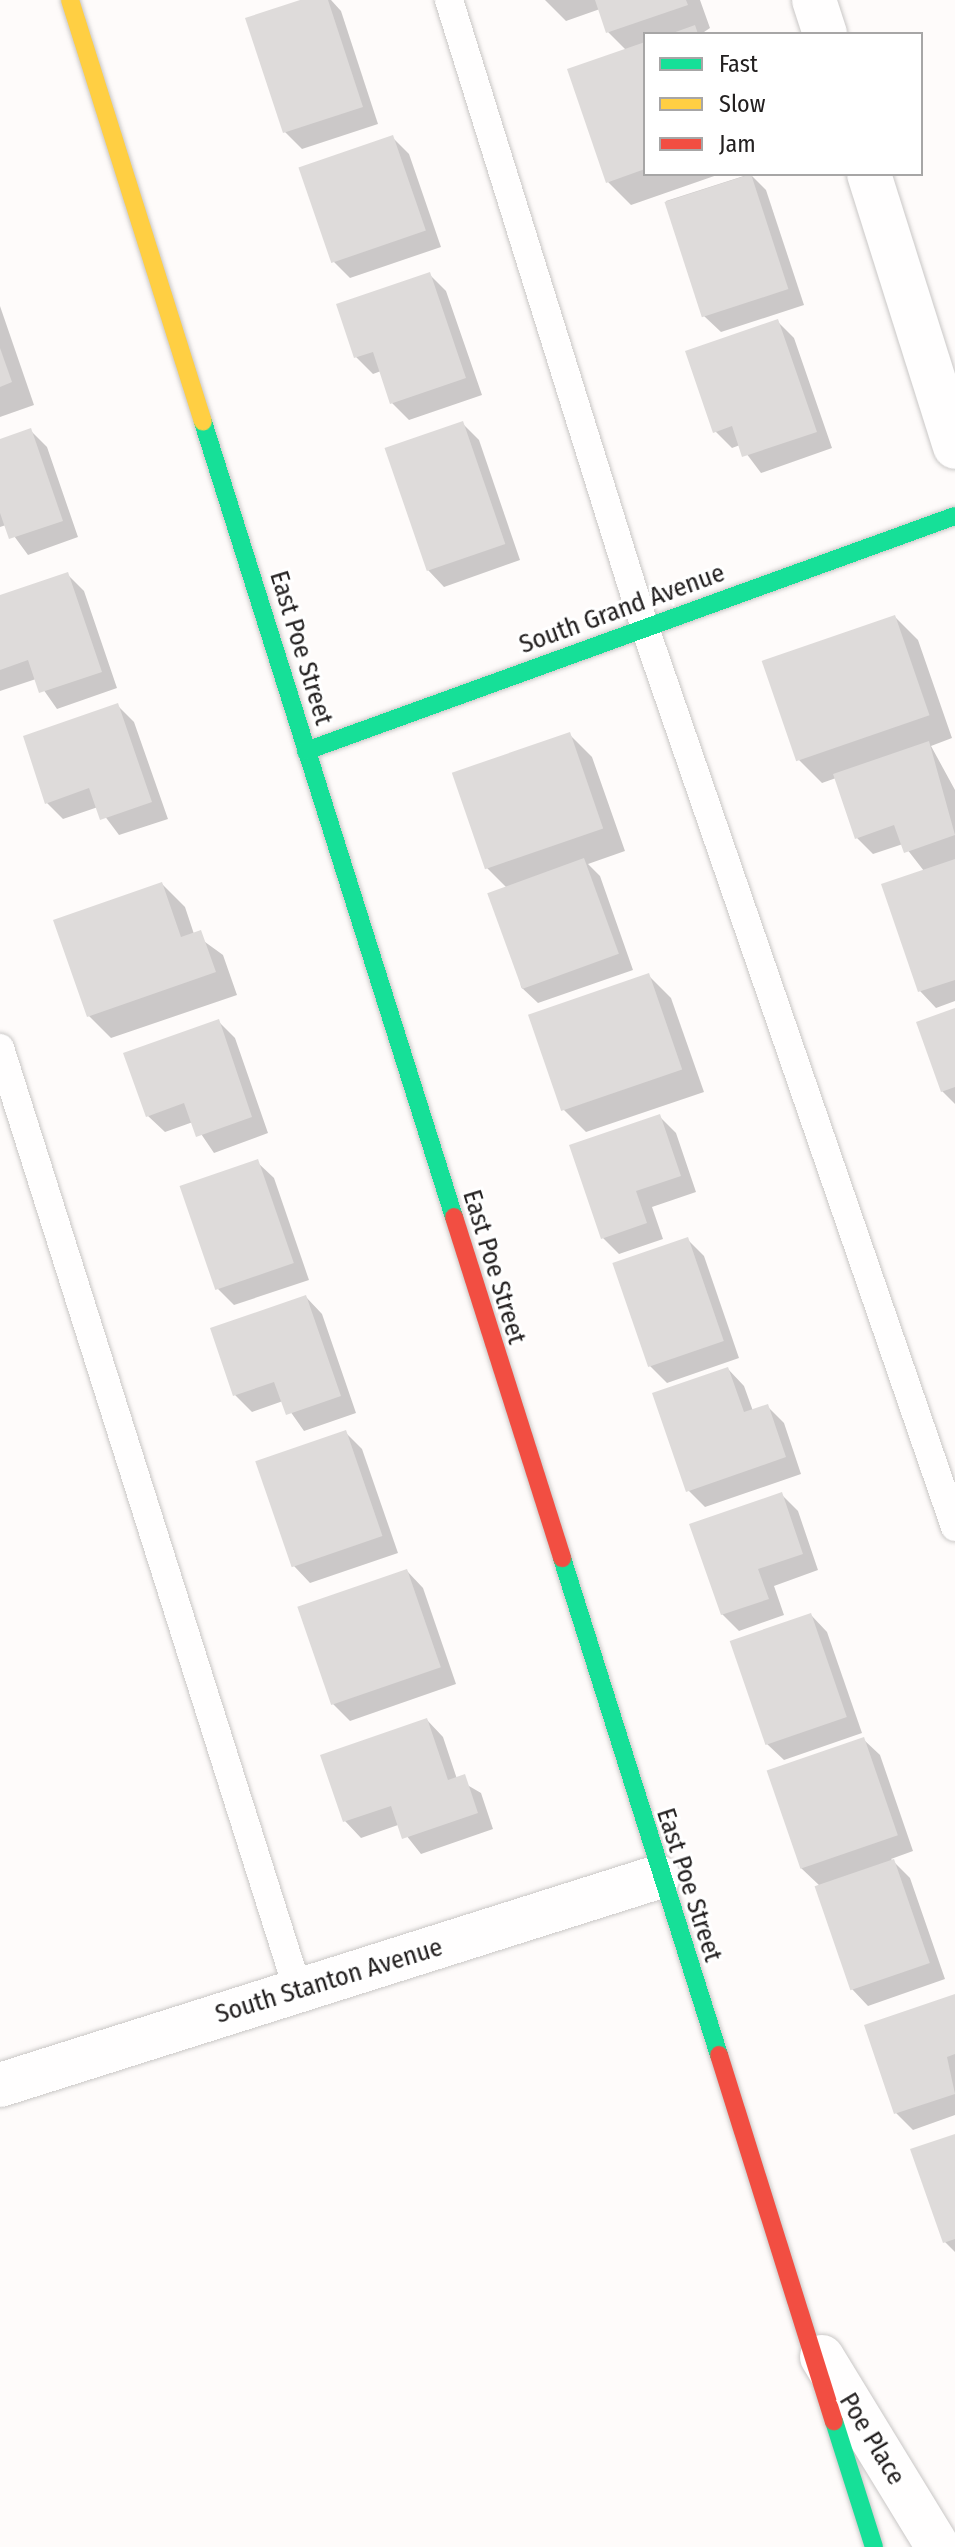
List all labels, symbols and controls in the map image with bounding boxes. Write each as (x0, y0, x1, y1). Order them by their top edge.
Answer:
legend (643, 32, 923, 176)
text: Fast (719, 50, 758, 78)
text: Slow (719, 90, 765, 118)
text: Jam (719, 130, 756, 158)
street label: South Grand Avenue (515, 557, 729, 661)
street label: East Poe Street (263, 567, 339, 729)
street label: East Poe Street (456, 1186, 532, 1348)
street label: East Poe Street (650, 1804, 728, 1966)
street label: South Stanton Avenue (212, 1932, 446, 2030)
street label: Poe Place (832, 2387, 912, 2491)

